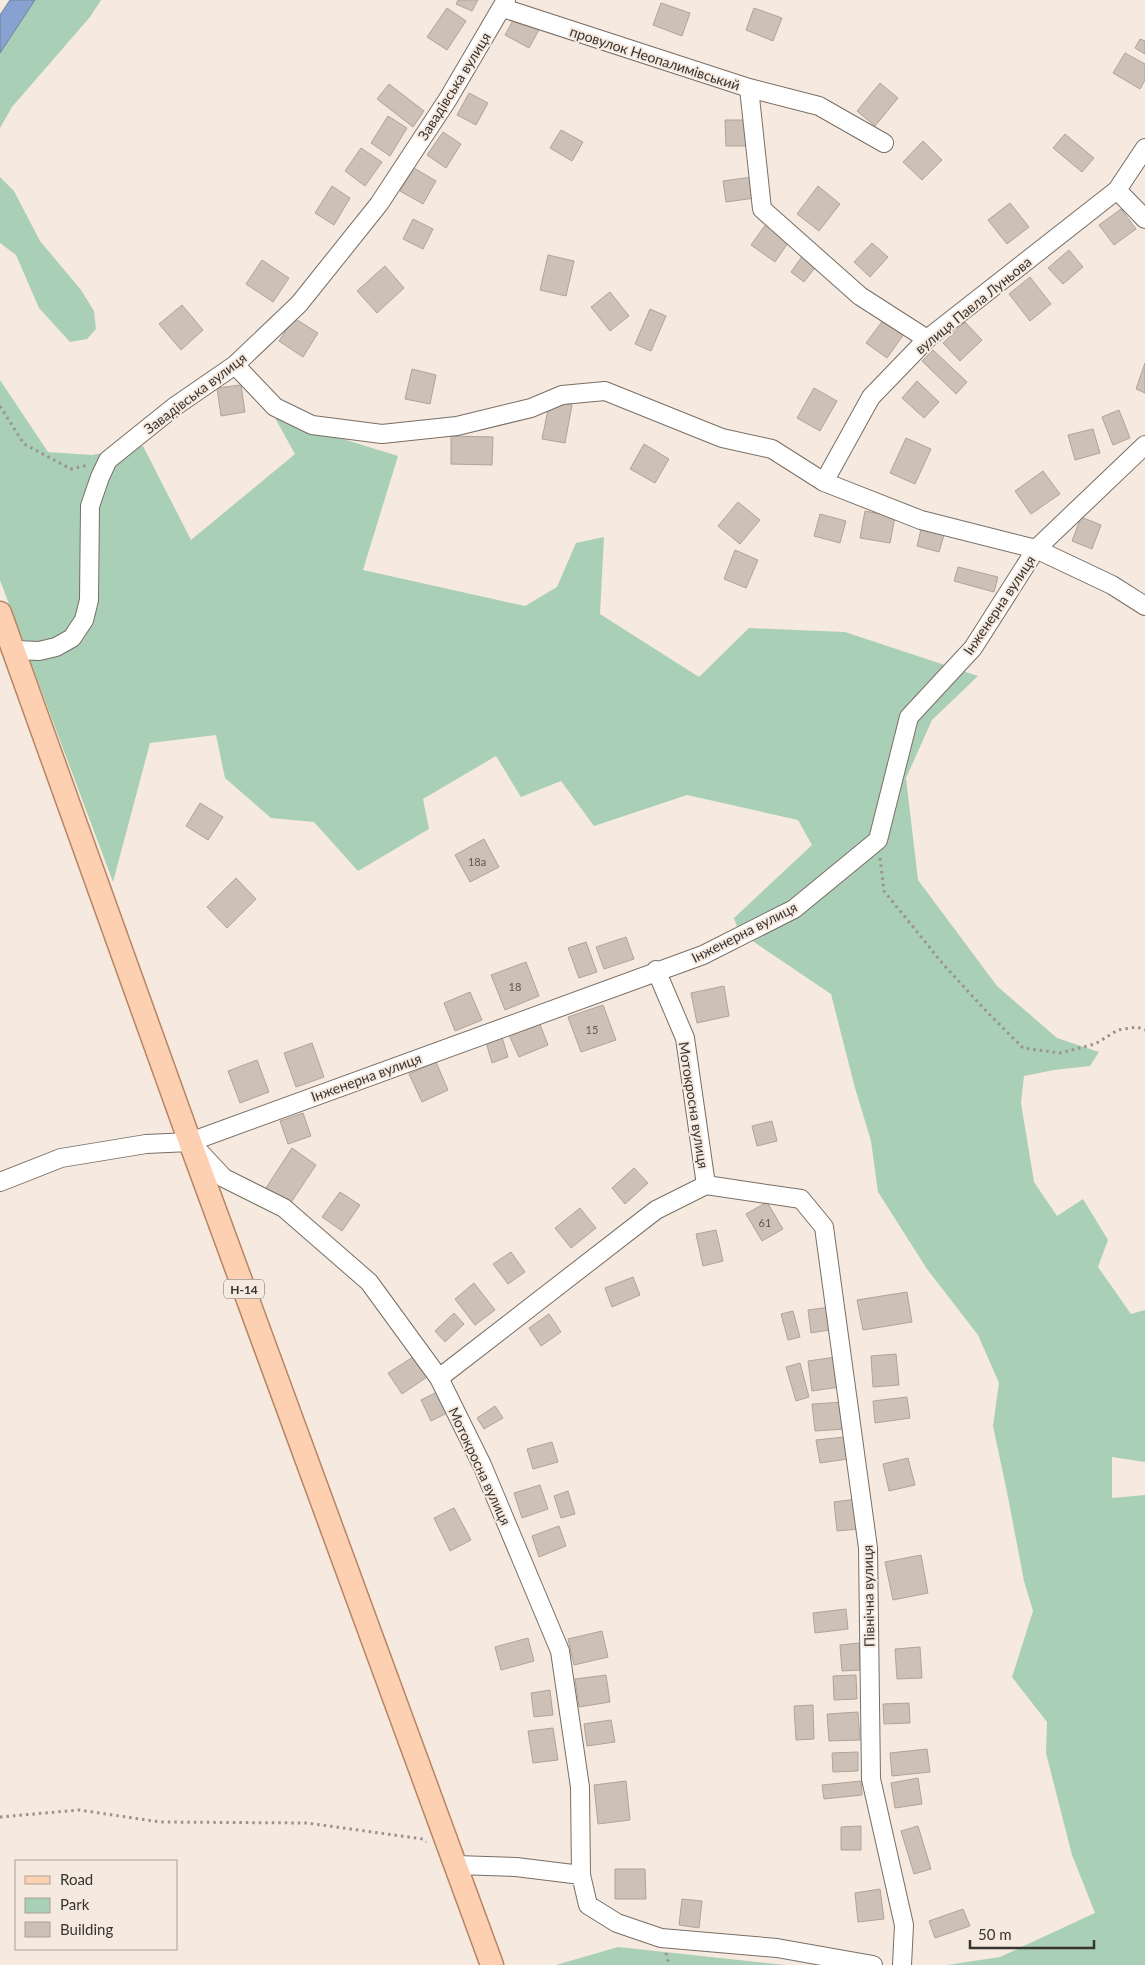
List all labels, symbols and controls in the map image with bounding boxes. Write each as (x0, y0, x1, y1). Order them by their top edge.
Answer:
street label: провулок Неопалимівський (568, 22, 742, 94)
street label: Завадівська вулиця (414, 29, 494, 143)
street label: вулиця Павла Луньова (911, 253, 1035, 357)
street label: Завадівська вулиця (140, 349, 250, 437)
street label: Інженерна вулиця (959, 552, 1039, 658)
house number: 18а (468, 855, 486, 868)
street label: Інженерна вулиця (688, 898, 800, 966)
house number: 18 (509, 980, 521, 993)
house number: 15 (586, 1023, 598, 1036)
street label: Мотокросна вулиця (676, 1040, 712, 1170)
street label: Інженерна вулиця (308, 1049, 424, 1105)
house number: 61 (759, 1216, 771, 1229)
road number: Н-14 (224, 1280, 264, 1298)
street label: Мотокросна вулиця (445, 1404, 515, 1528)
street label: Північна вулиця (859, 1545, 877, 1647)
legend (15, 1860, 178, 1950)
text: Road (60, 1870, 93, 1888)
text: Park (60, 1895, 90, 1913)
scale bar (970, 1918, 1094, 1950)
text: Building (60, 1920, 113, 1938)
text: 50 m (978, 1925, 1012, 1943)

